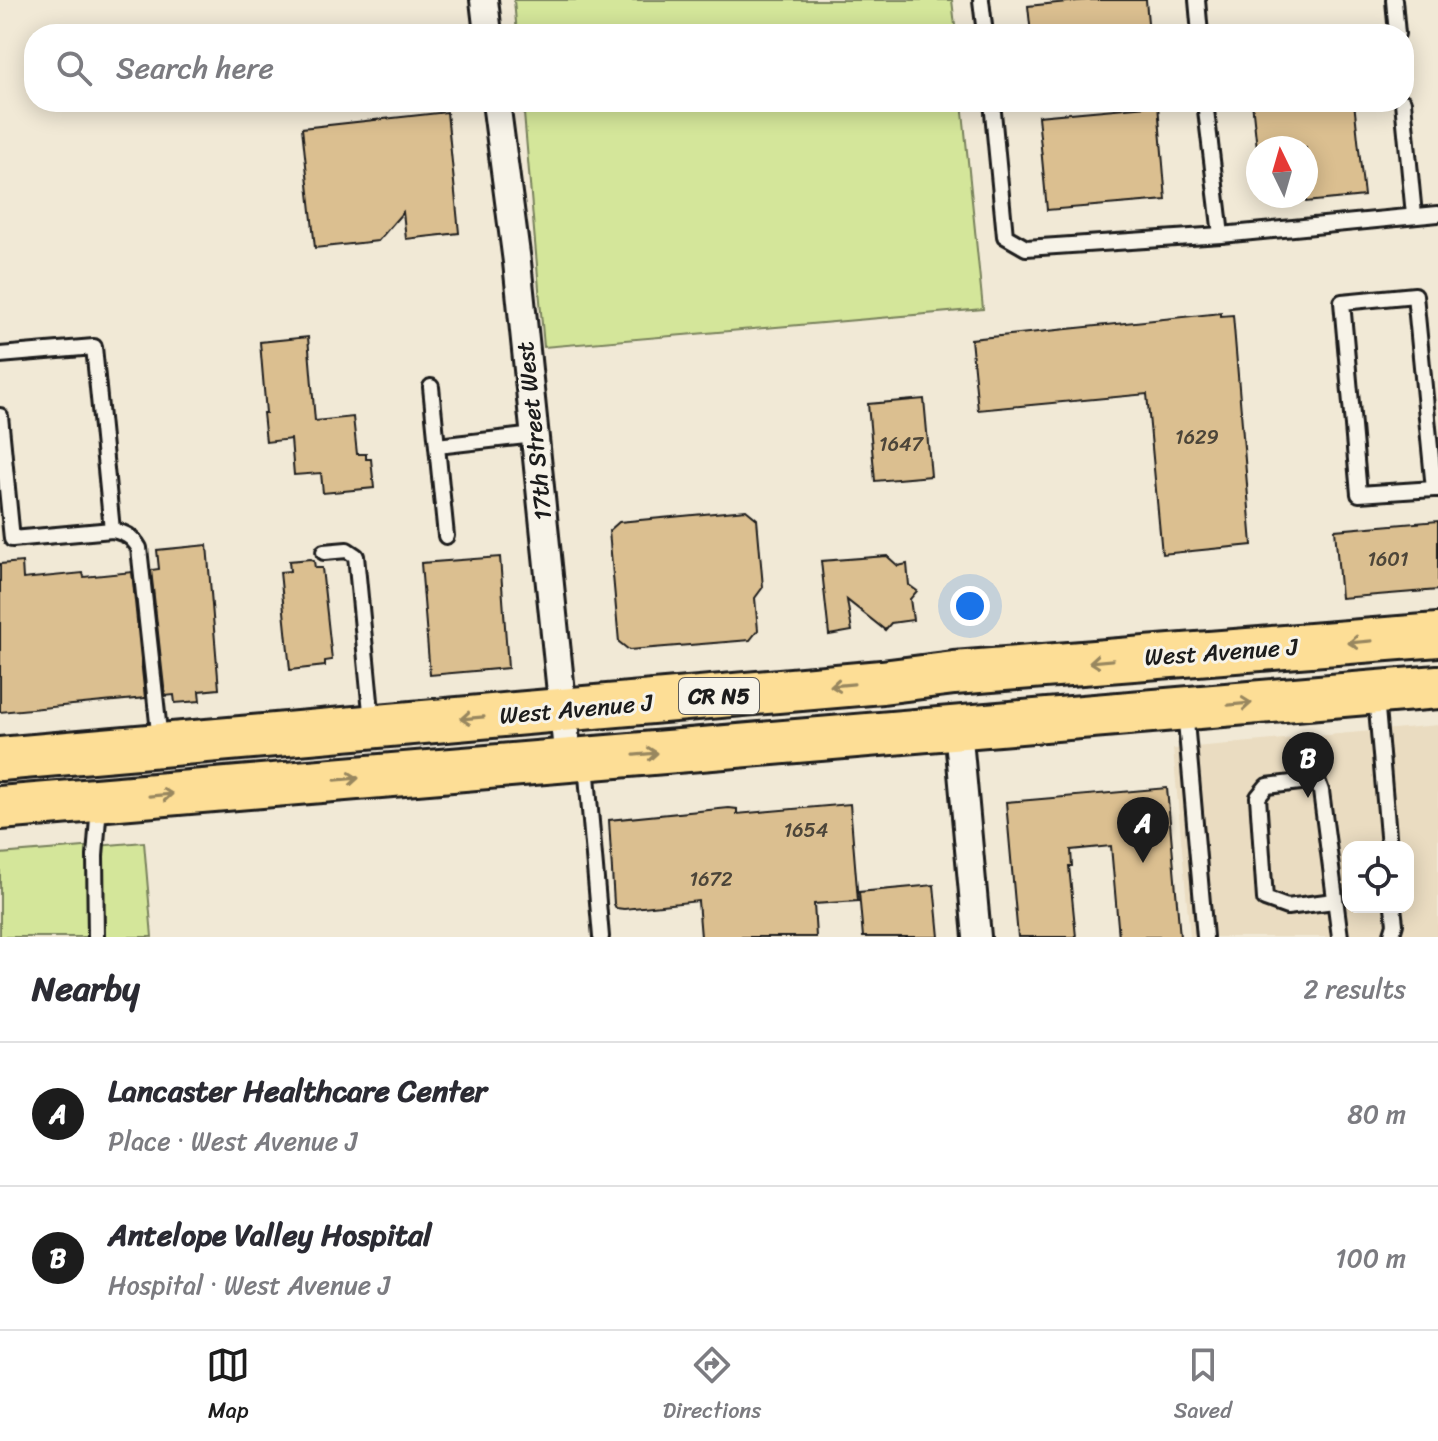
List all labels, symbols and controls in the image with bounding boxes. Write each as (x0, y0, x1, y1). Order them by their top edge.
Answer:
search box (24, 24, 1414, 112)
text: Search here (116, 41, 274, 95)
icon: search (52, 46, 96, 90)
north arrow (1246, 136, 1318, 208)
street label: 17th Street West (504, 339, 564, 523)
house number: 1629 (1175, 420, 1219, 455)
house number: 1647 (879, 427, 925, 462)
house number: 1601 (1367, 542, 1409, 577)
your location (950, 586, 990, 626)
street label: West Avenue J (1143, 626, 1300, 678)
one-way arrow (1347, 635, 1374, 650)
one-way arrow (1088, 654, 1115, 669)
road number: CR N5 (679, 678, 759, 714)
one-way arrow (829, 678, 856, 693)
street label: West Avenue J (498, 681, 655, 737)
one-way arrow (1226, 697, 1252, 712)
one-way arrow (459, 711, 486, 726)
pin: B (1282, 732, 1334, 798)
one-way arrow (632, 747, 659, 762)
one-way arrow (333, 772, 360, 787)
one-way arrow (147, 787, 174, 802)
pin: A (1117, 797, 1169, 863)
house number: 1654 (784, 813, 828, 848)
map controls (1342, 841, 1414, 913)
button: locate (1342, 841, 1414, 913)
house number: 1672 (690, 862, 733, 897)
text: Nearby (32, 959, 140, 1019)
text: 2 results (1304, 966, 1406, 1012)
text: Lancaster Healthcare Center (108, 1064, 487, 1118)
text: A (49, 1091, 67, 1137)
text: 80 m (1347, 1091, 1406, 1137)
text: Place · West Avenue J (108, 1118, 357, 1164)
text: Antelope Valley Hospital (108, 1208, 432, 1262)
text: B (50, 1235, 66, 1281)
text: 100 m (1335, 1235, 1406, 1281)
text: Hospital · West Avenue J (108, 1262, 390, 1308)
tab: Map (206, 1343, 250, 1430)
tab: Directions (663, 1343, 761, 1430)
tab: Saved (1174, 1343, 1232, 1430)

